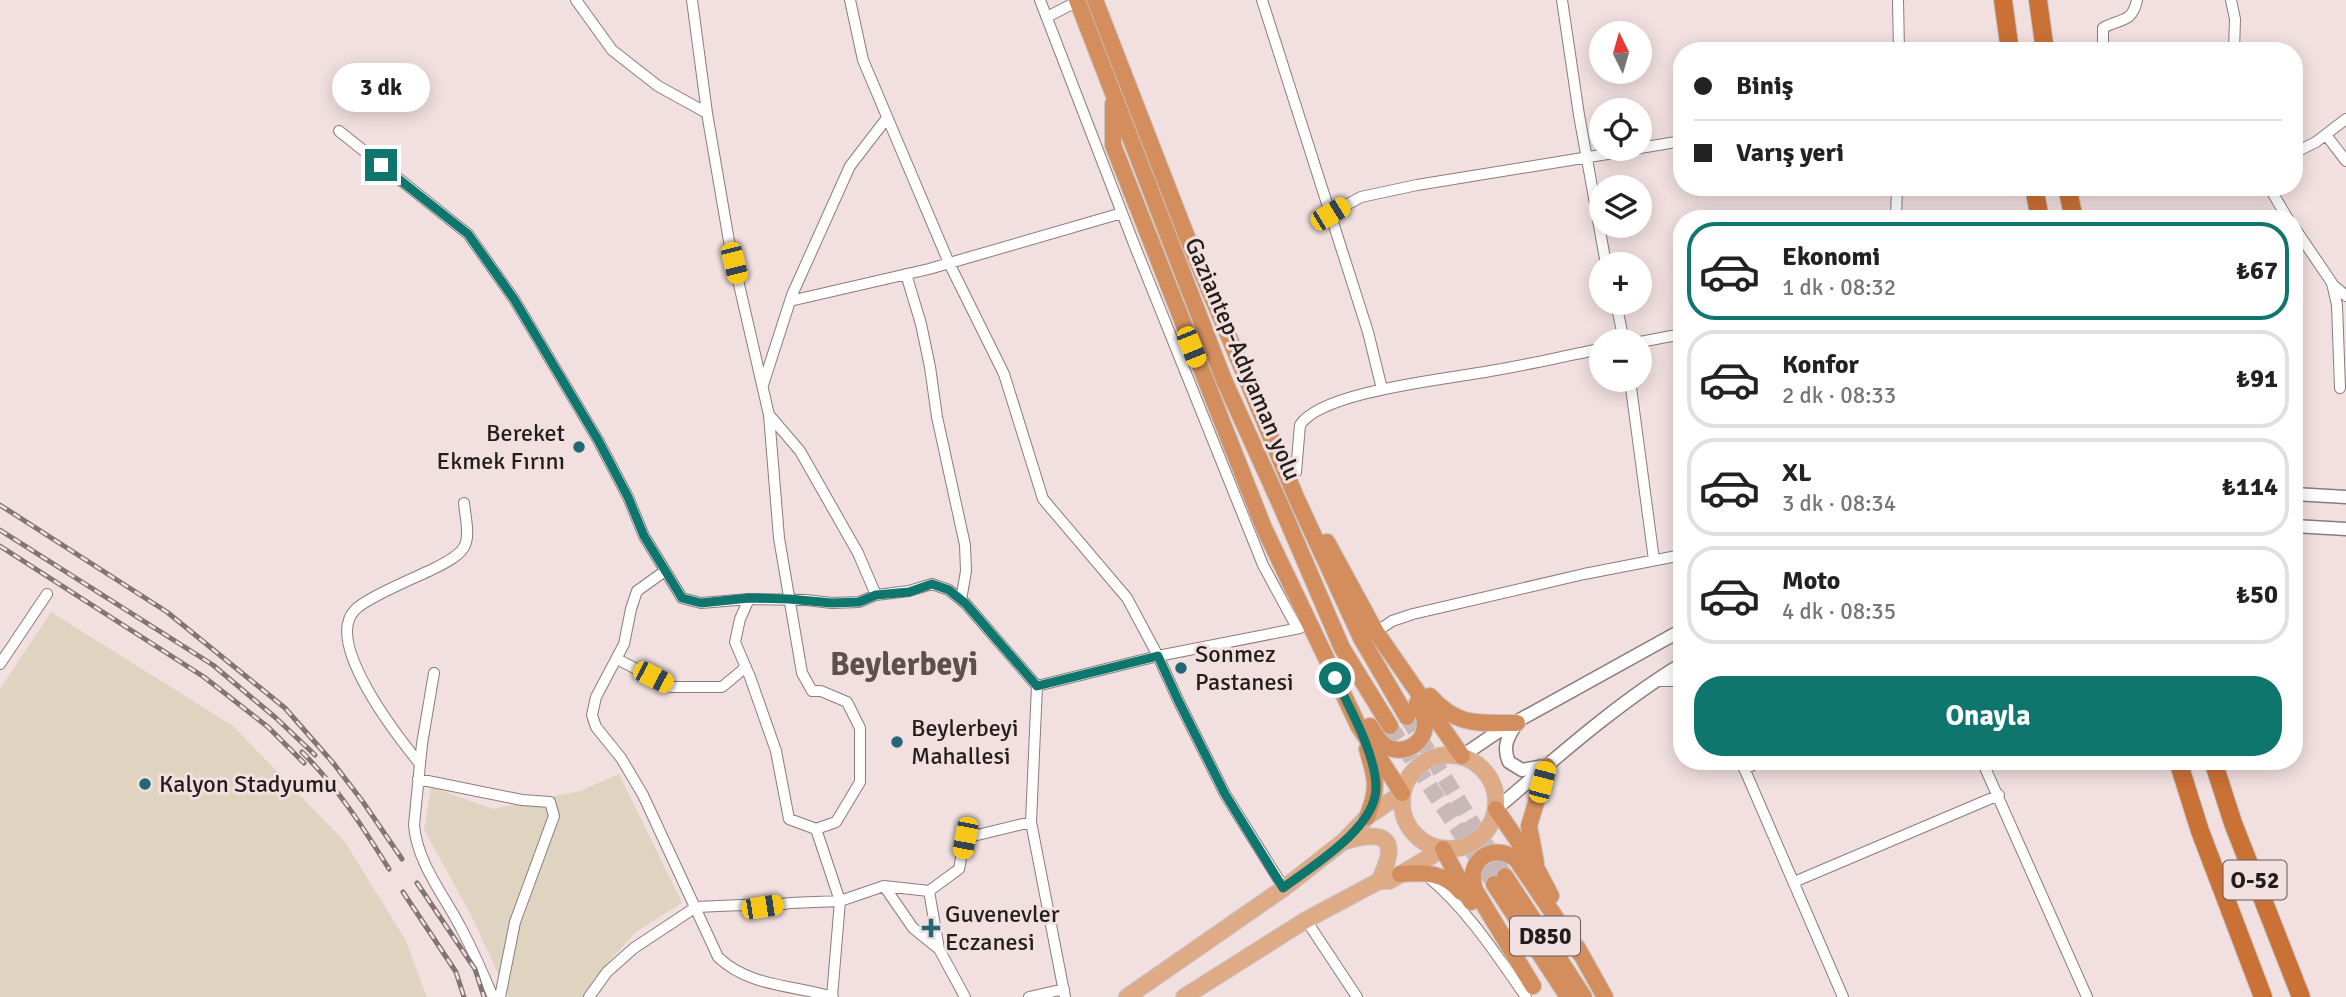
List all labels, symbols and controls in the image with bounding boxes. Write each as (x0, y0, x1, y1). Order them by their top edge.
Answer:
north arrow (1589, 21, 1652, 84)
map controls (1589, 21, 1652, 392)
callout: 3 dk (332, 64, 430, 113)
text: Biniş (1736, 70, 1793, 102)
text: 3 dk (360, 73, 402, 102)
button: locate (1589, 98, 1652, 161)
text: Varış yeri (1736, 137, 1844, 169)
route end (365, 149, 397, 181)
button: layers (1589, 175, 1652, 238)
car (1307, 194, 1354, 234)
street label: Gaziantep-Adıyaman yolu (1178, 233, 1308, 485)
car (719, 240, 750, 286)
icon: car (1698, 240, 1761, 303)
text: Ekonomi (1782, 241, 1880, 273)
button: + (1589, 252, 1652, 315)
text: ₺67 (2236, 255, 2278, 287)
text: 1 dk · 08:32 (1782, 273, 1896, 302)
car (1174, 324, 1209, 370)
button: − (1589, 329, 1652, 392)
icon: car (1698, 348, 1761, 411)
text: Konfor (1782, 349, 1859, 381)
text: ₺91 (2236, 363, 2278, 395)
text: 2 dk · 08:33 (1782, 381, 1896, 410)
place label: Bereket Ekmek Fırını (437, 418, 565, 476)
marker: Bereket Ekmek Fırını (571, 439, 587, 455)
icon: car (1698, 456, 1761, 519)
text: XL (1782, 457, 1812, 489)
text: ₺114 (2222, 471, 2278, 503)
text: 3 dk · 08:34 (1782, 489, 1896, 518)
icon: car (1698, 564, 1761, 627)
text: Moto (1782, 565, 1840, 597)
text: ₺50 (2236, 579, 2278, 611)
text: 4 dk · 08:35 (1782, 597, 1896, 626)
place label: Sonmez Pastanesi (1195, 639, 1293, 697)
district label: Beylerbeyi (830, 645, 978, 684)
car (630, 658, 677, 696)
marker: Sonmez Pastanesi (1173, 660, 1189, 676)
route start (1319, 662, 1351, 694)
button: Onayla (1694, 676, 2282, 756)
place label: Beylerbeyi Mahallesi (911, 713, 1018, 771)
marker: Beylerbeyi Mahallesi (889, 734, 905, 750)
car (1527, 759, 1558, 805)
place label: Kalyon Stadyumu (159, 769, 337, 799)
marker: Kalyon Stadyumu (137, 776, 153, 792)
car (951, 815, 980, 861)
road number: O-52 (2224, 860, 2286, 900)
car (740, 893, 785, 921)
place label: Guvenevler Eczanesi (945, 899, 1060, 957)
road number: D850 (1510, 917, 1580, 956)
marker: Guvenevler Eczanesi (923, 920, 939, 936)

